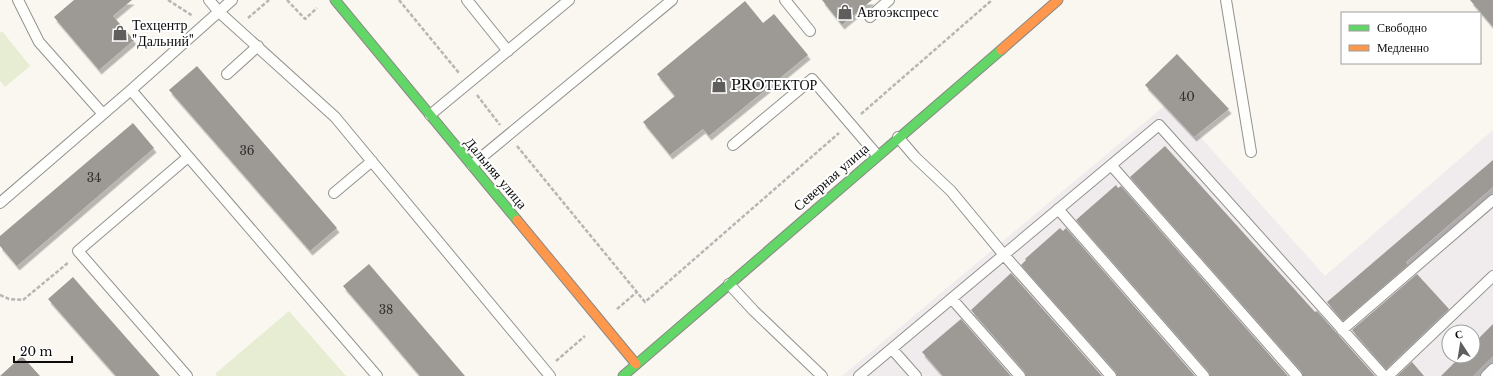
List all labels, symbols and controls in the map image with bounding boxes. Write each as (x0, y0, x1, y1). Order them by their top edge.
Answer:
shop icon: Автоэкспресс (836, 3, 854, 21)
place label: Автоэкспресс (857, 3, 939, 21)
legend (1341, 12, 1481, 64)
place label: Техцентр "Дальний" (132, 16, 194, 50)
text: Свободно (1377, 20, 1427, 35)
shop icon: Техцентр "Дальний" (111, 24, 129, 42)
text: Медленно (1377, 40, 1429, 55)
shop icon: PROТЕКТОР (710, 76, 728, 94)
place label: PROТЕКТОР (731, 76, 818, 94)
house number: 40 (1179, 89, 1195, 104)
street label: Дальняя улица (461, 133, 532, 213)
street label: Северная улица (790, 139, 873, 215)
house number: 36 (239, 143, 255, 158)
house number: 34 (87, 170, 101, 185)
house number: 38 (379, 302, 393, 317)
north arrow (1441, 324, 1481, 364)
text: С (1454, 327, 1464, 342)
scale bar (14, 338, 72, 364)
text: 20 m (20, 344, 52, 359)

